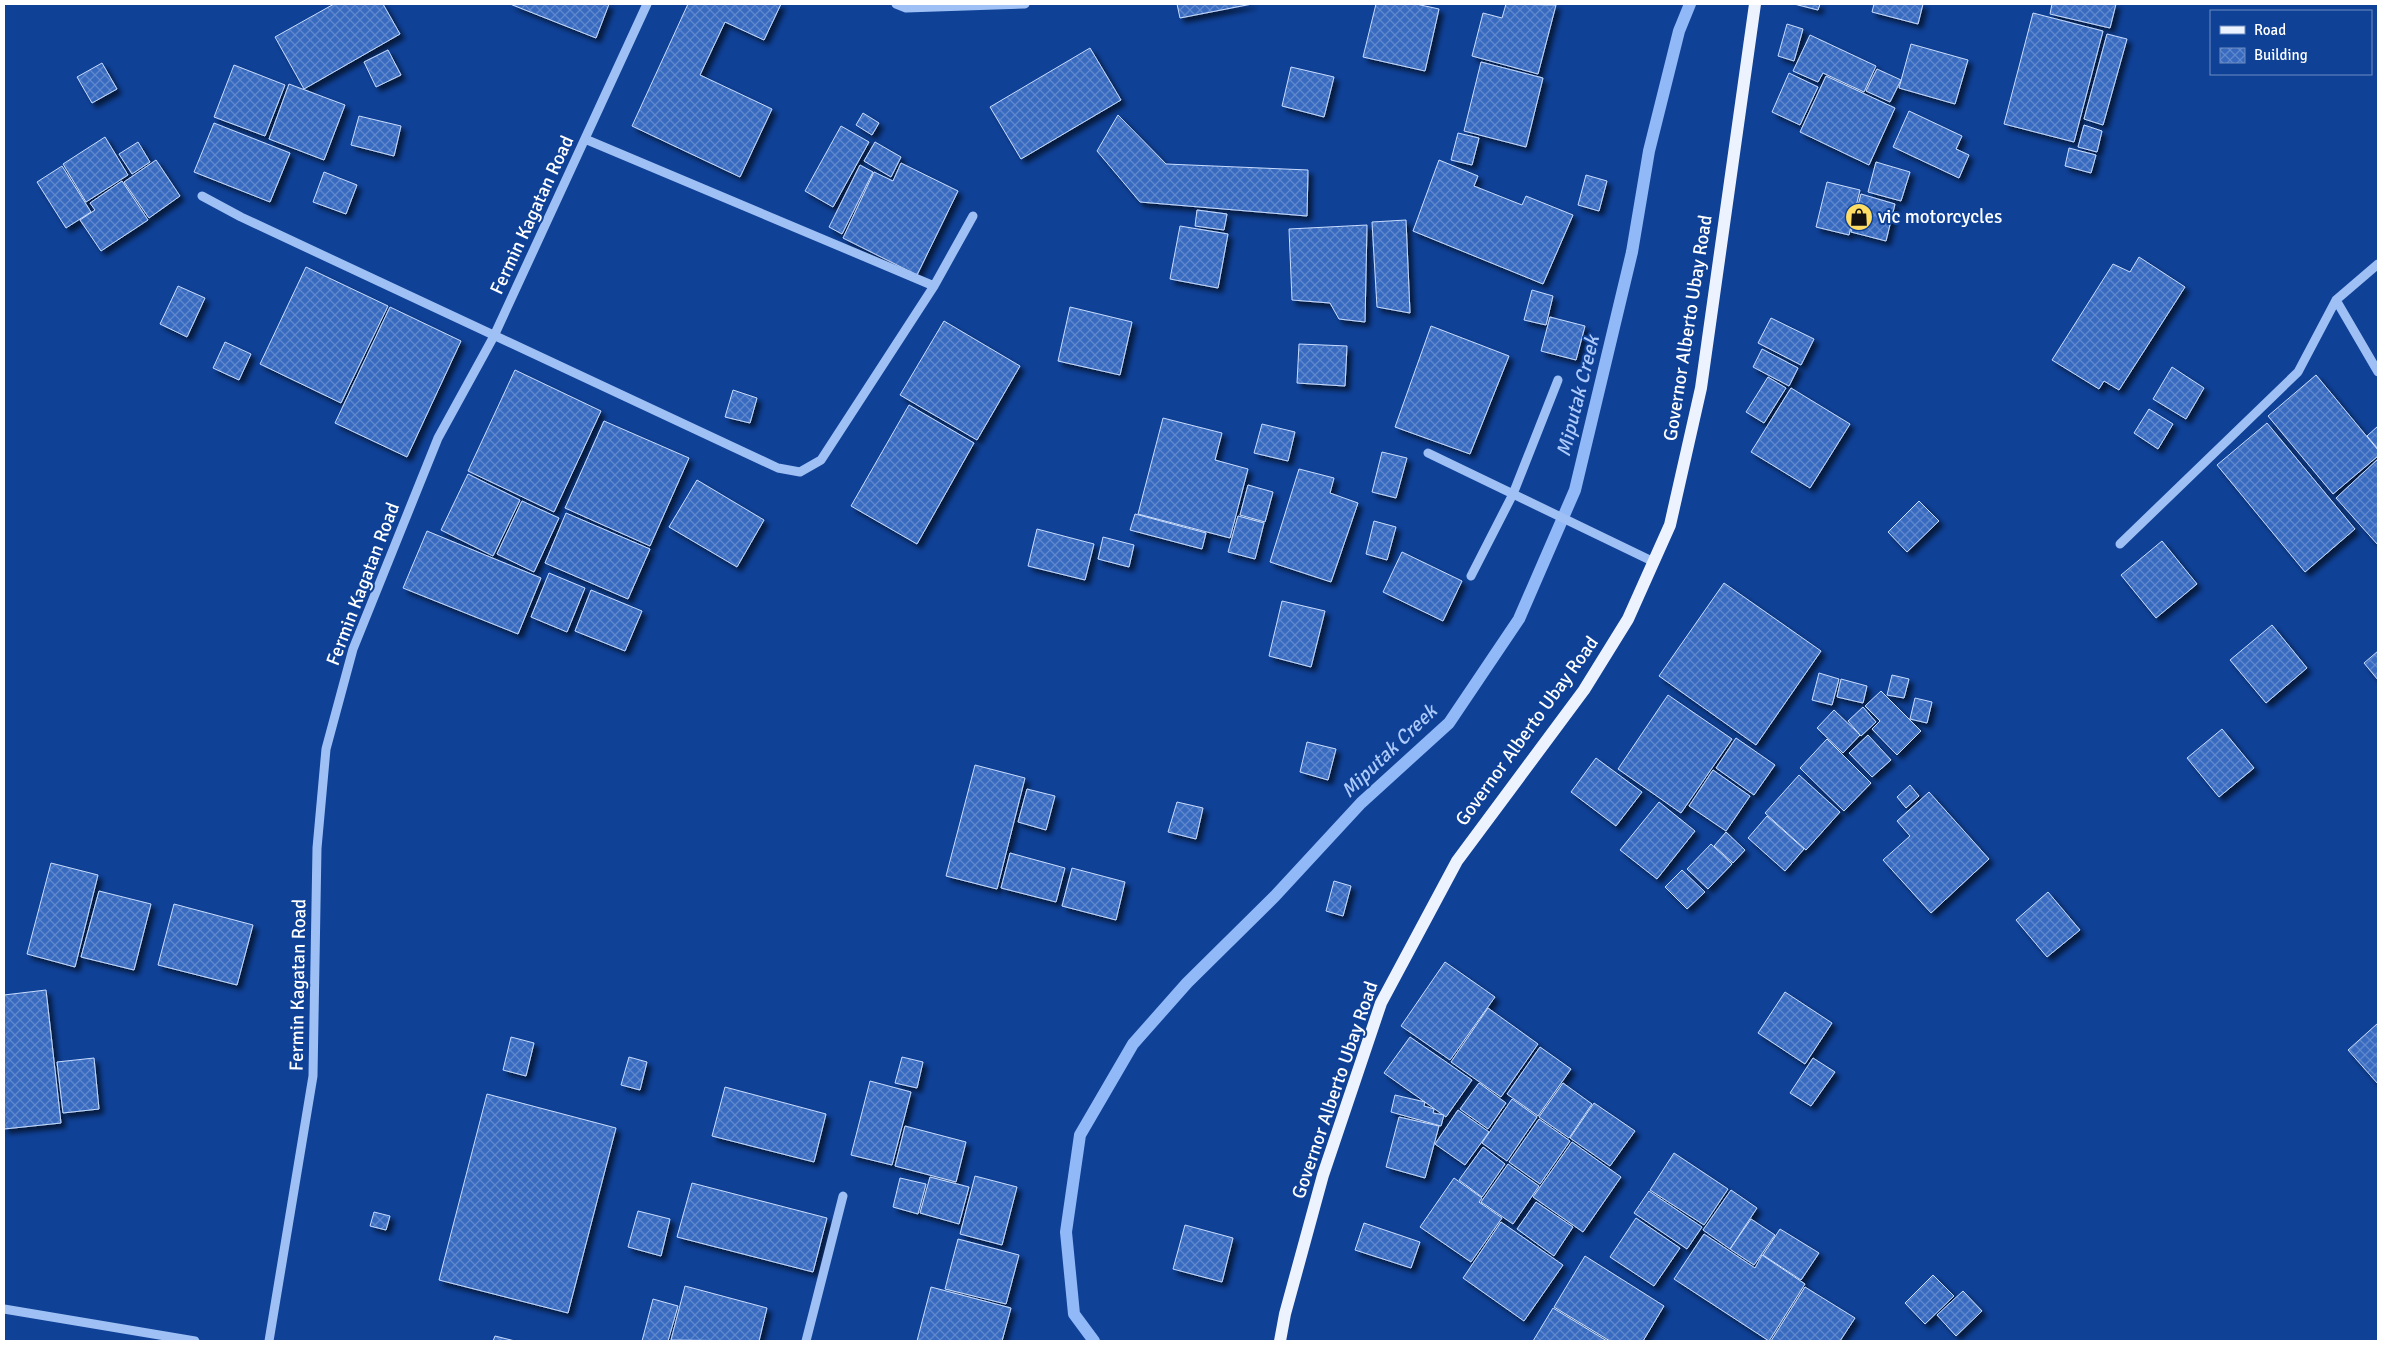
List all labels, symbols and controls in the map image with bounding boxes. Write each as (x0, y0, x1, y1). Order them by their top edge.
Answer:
legend (2210, 10, 2372, 75)
text: Road (2254, 21, 2286, 39)
text: Building (2254, 46, 2308, 64)
street label: Fermin Kagatan Road (485, 132, 579, 298)
shop icon: vic motorcycles (1844, 202, 1874, 232)
place label: vic motorcycles (1878, 205, 2002, 229)
street label: Governor Alberto Ubay Road (1658, 213, 1718, 443)
water label: Miputak Creek (1551, 331, 1606, 459)
street label: Fermin Kagatan Road (321, 499, 405, 669)
street label: Governor Alberto Ubay Road (1450, 631, 1604, 831)
water label: Miputak Creek (1336, 698, 1444, 803)
street label: Fermin Kagatan Road (284, 899, 312, 1071)
street label: Governor Alberto Ubay Road (1286, 978, 1384, 1202)

